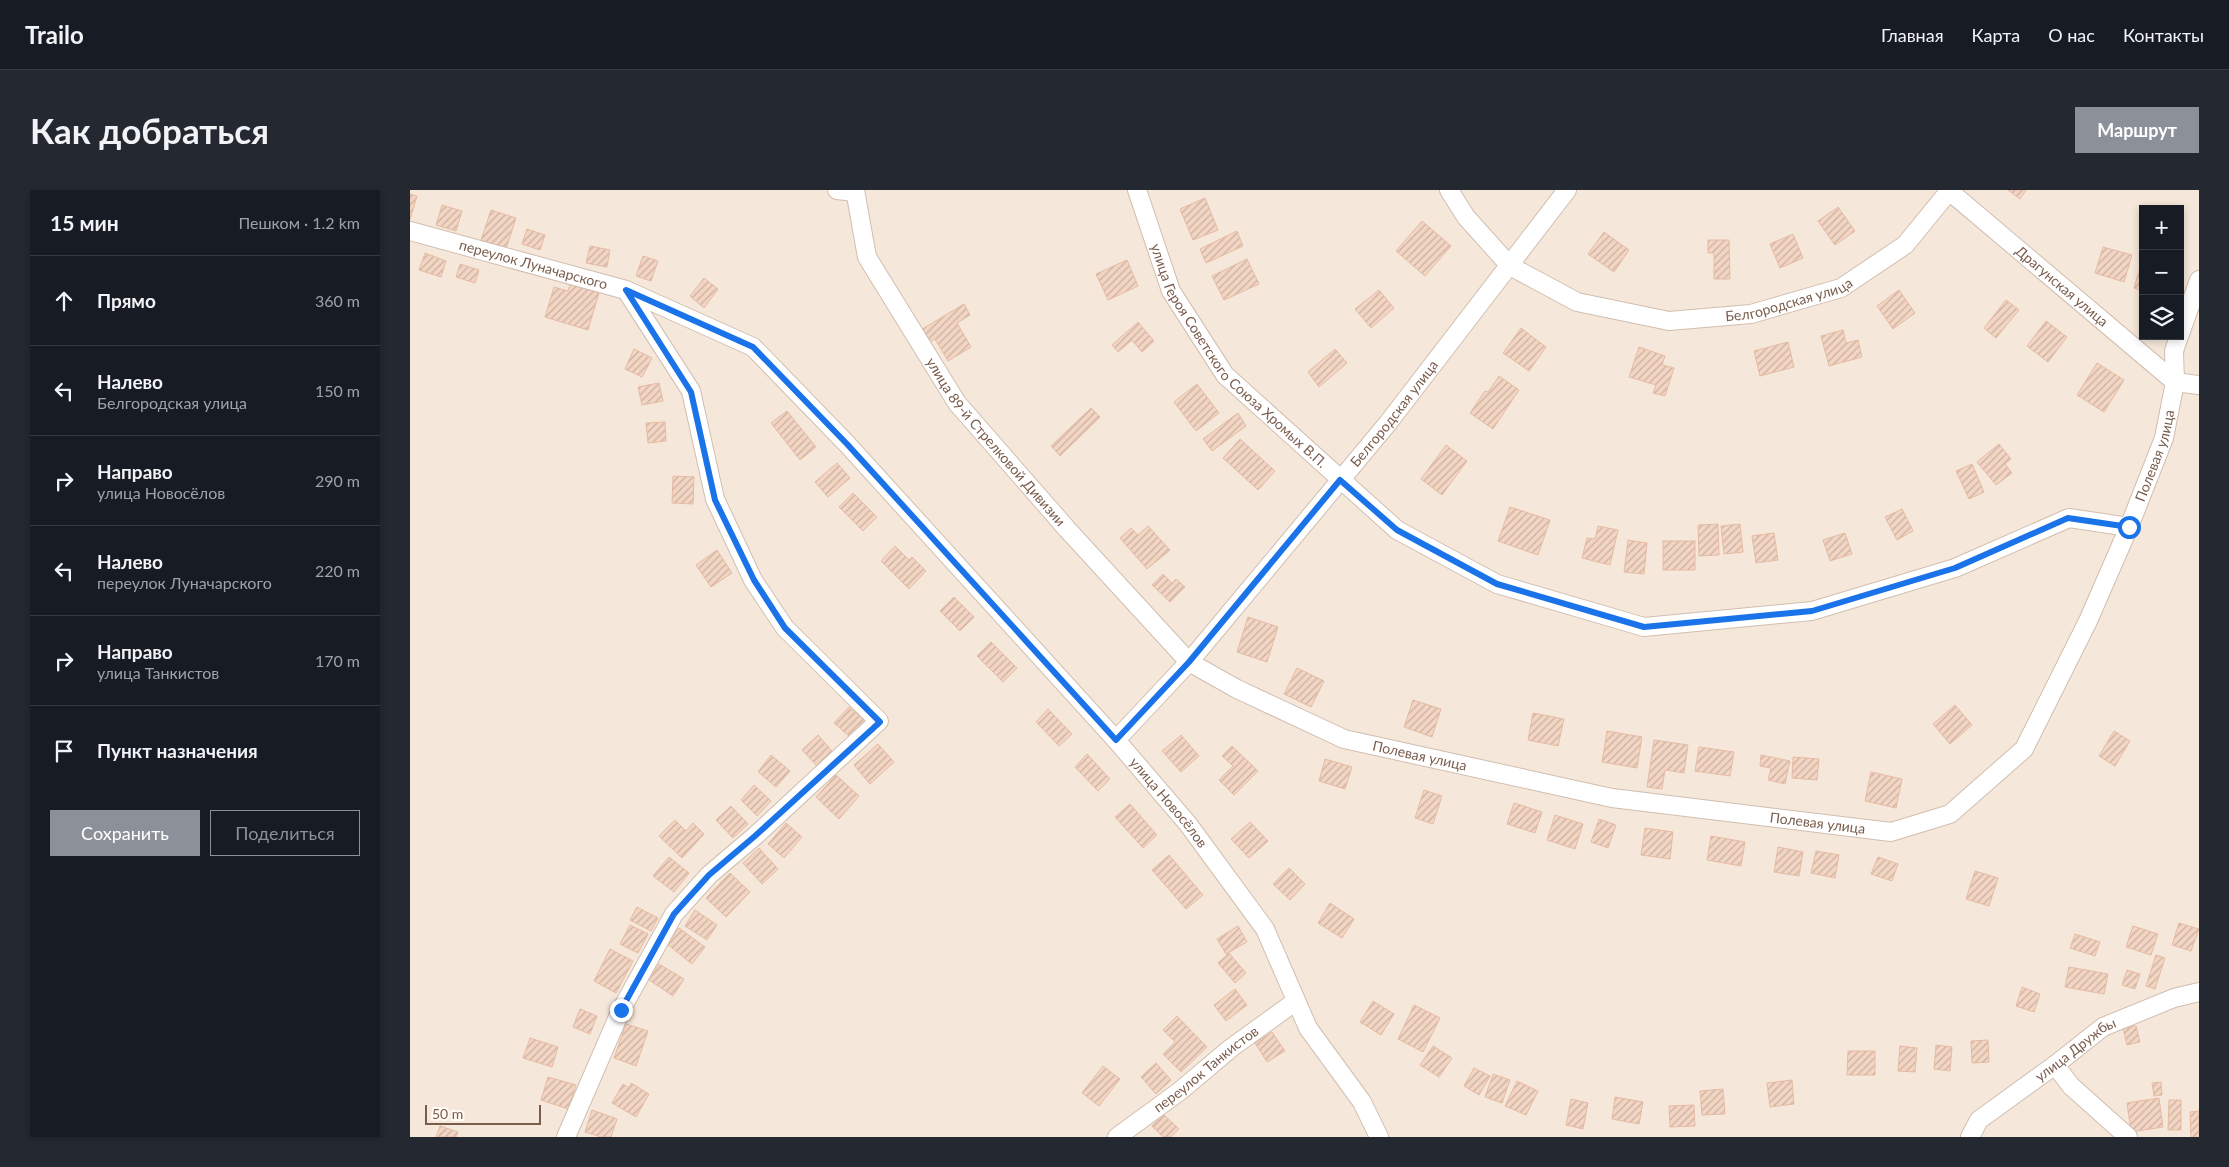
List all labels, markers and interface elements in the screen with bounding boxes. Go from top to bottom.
text: Trailo [25,20,84,49]
text: Главная [1881,24,1944,46]
text: Карта [1972,24,2020,46]
text: О нас [2048,24,2095,46]
text: Контакты [2123,24,2204,46]
button: Маршрут [2075,107,2199,153]
text: Как добраться [30,109,269,151]
map controls [2139,205,2184,340]
button: + [2139,205,2184,250]
text: 15 мин [50,210,119,235]
text: Пешком · 1.2 km [238,213,360,232]
street label: переулок Луначарского [458,236,610,293]
street label: улица Героя Советского Союза Хромых В.П. [1148,241,1331,471]
street label: Драгунская улица [2012,242,2112,330]
button: − [2139,250,2184,295]
street label: Белгородская улица [1725,274,1855,324]
icon: ahead [50,287,78,315]
text: Прямо [97,289,156,312]
text: 360 m [315,291,360,310]
button: layers [2139,295,2184,340]
street label: улица 89-й Стрелковой Дивизии [923,354,1069,529]
street label: Белгородская улица [1346,357,1441,470]
text: Налево [97,370,163,393]
icon: left [50,377,78,405]
text: 150 m [315,381,360,400]
text: Белгородская улица [97,393,247,412]
street label: Полевая улица [2131,408,2177,504]
text: Направо [97,460,173,483]
icon: right [50,467,78,495]
text: 290 m [315,471,360,490]
text: улица Новосёлов [97,483,225,502]
route start [2118,516,2141,539]
text: Налево [97,550,163,573]
icon: left [50,557,78,585]
text: 220 m [315,561,360,580]
text: переулок Луначарского [97,573,272,592]
text: Направо [97,640,173,663]
icon: right [50,647,78,675]
text: 170 m [315,651,360,670]
text: улица Танкистов [97,663,219,682]
icon: arrive [50,737,78,765]
street label: Полевая улица [1371,737,1469,774]
text: Пункт назначения [97,739,258,762]
street label: улица Новосёлов [1127,754,1211,851]
street label: Полевая улица [1769,808,1866,837]
button: Сохранить [50,810,200,856]
button: Поделиться [210,810,360,856]
route end [610,999,633,1022]
street label: улица Дружбы [2032,1014,2118,1085]
street label: переулок Танкистов [1150,1022,1262,1116]
scale bar [425,1102,541,1125]
text: 50 m [432,1105,463,1122]

